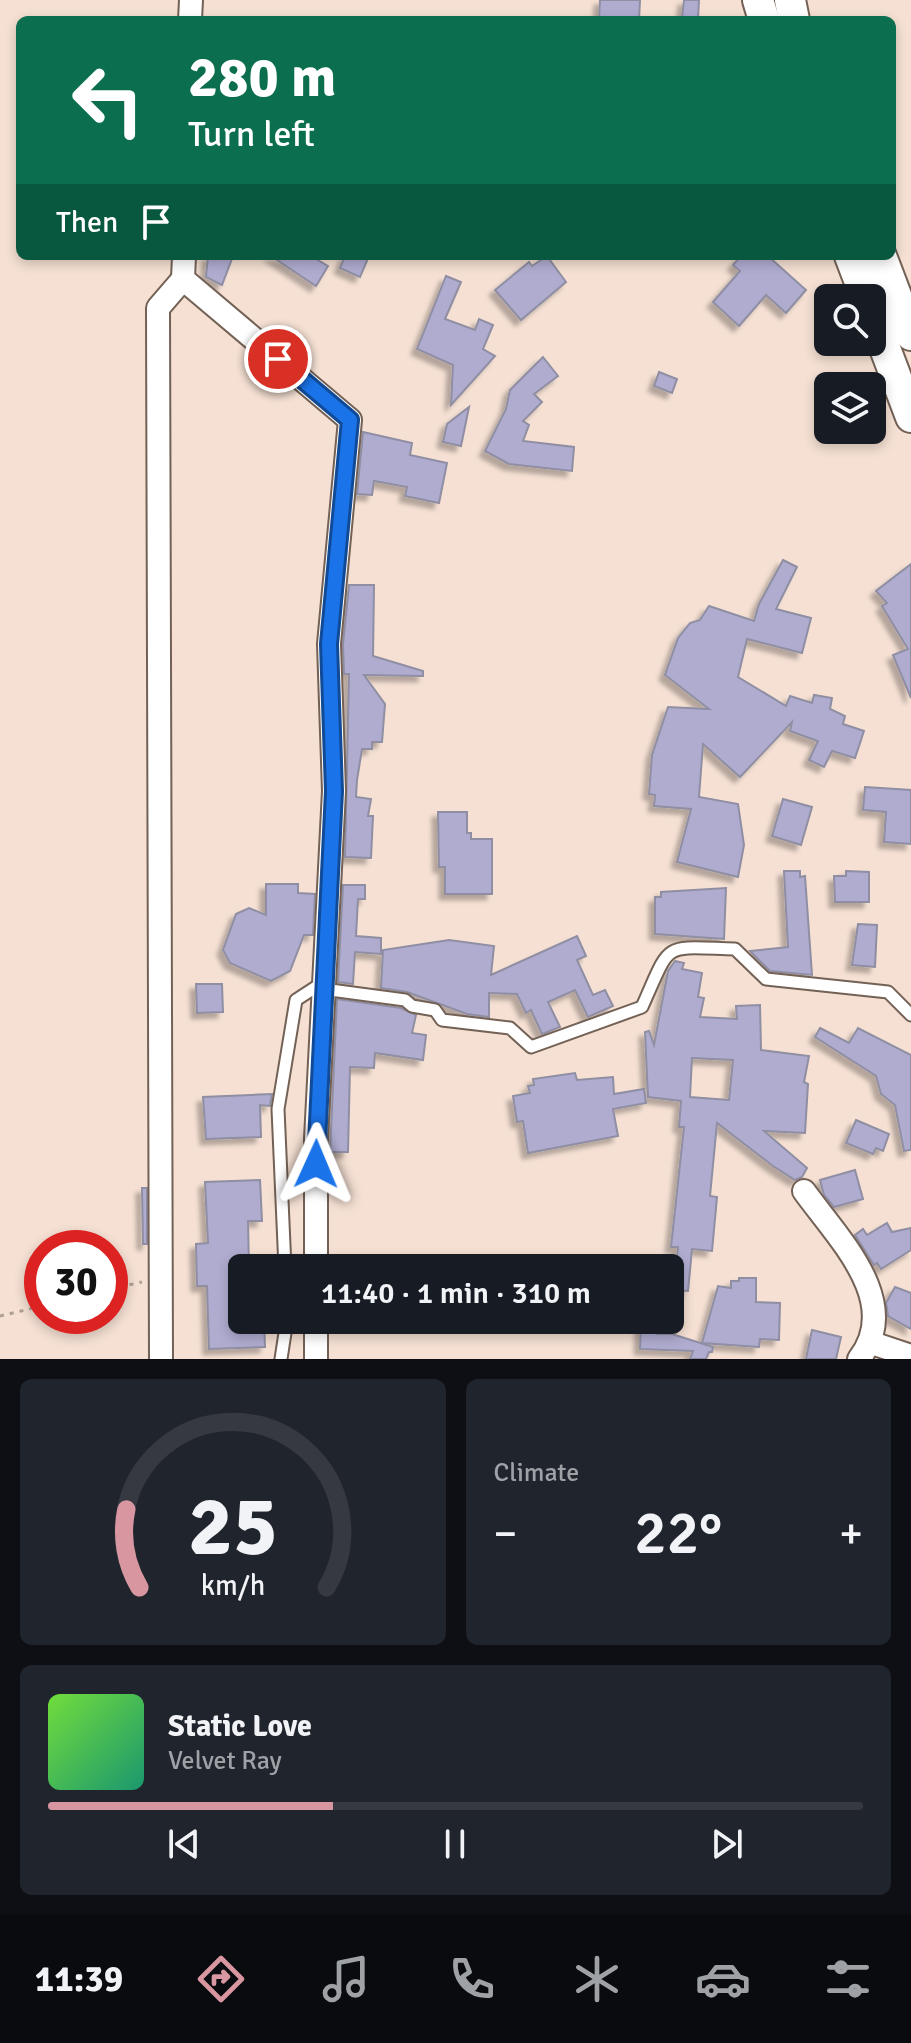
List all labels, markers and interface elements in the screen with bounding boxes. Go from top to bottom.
text: 280 m [188,43,336,112]
icon: left [56,48,160,152]
text: Turn left [188,112,315,157]
icon: arrive [134,200,178,244]
text: Then [56,204,118,241]
map controls [814,284,886,444]
button: search [814,284,886,356]
pin [244,325,312,393]
icon: arrive [256,337,300,381]
button: layers [814,372,886,444]
position arrow [274,1122,358,1206]
speed limit sign: 30 [24,1230,128,1334]
text: 11:40 · 1 min · 310 m [321,1275,591,1312]
text: Climate [494,1457,579,1489]
text: 25 [188,1476,278,1578]
text: 22° [634,1497,722,1571]
text: − [494,1507,517,1561]
text: + [839,1507,863,1561]
text: km/h [200,1568,265,1603]
text: Static Love [168,1708,312,1745]
text: Velvet Ray [168,1745,282,1777]
icon: previous [162,1822,206,1866]
icon: pause [433,1822,477,1866]
icon: next [705,1822,749,1866]
icon: directions [193,1951,249,2007]
icon: music [318,1951,374,2007]
icon: phone [444,1951,500,2007]
icon: climate [569,1951,625,2007]
icon: car [695,1951,751,2007]
icon: filters [820,1951,876,2007]
text: 11:39 [35,1957,123,2002]

